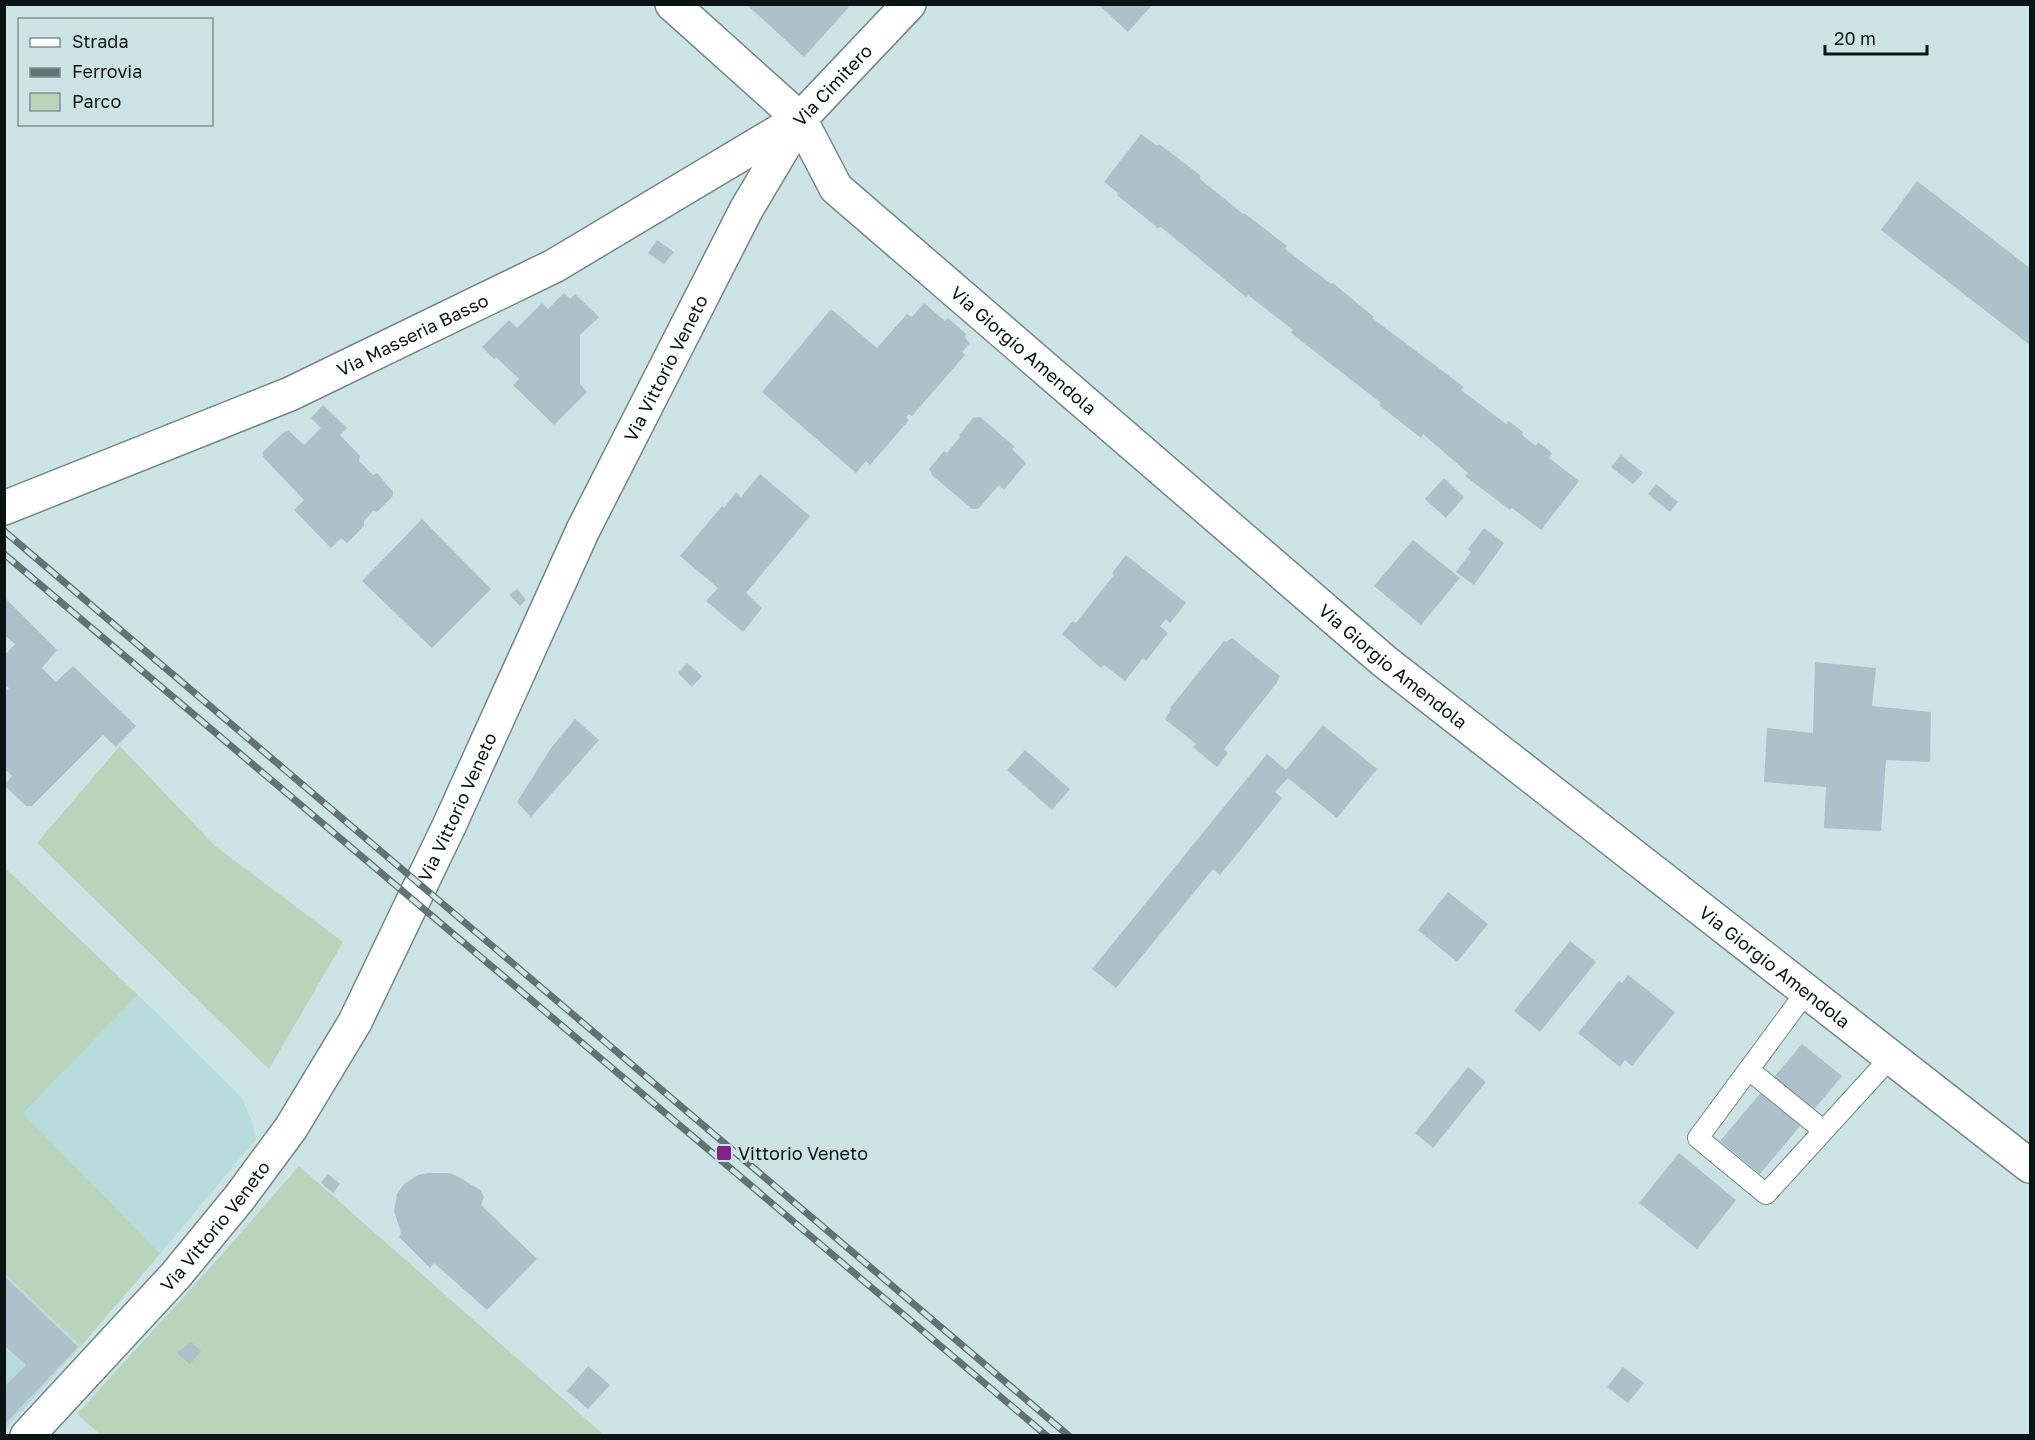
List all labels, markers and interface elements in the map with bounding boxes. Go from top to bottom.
legend [18,18,213,126]
scale bar [1825,18,1927,56]
text: 20 m [1834,27,1876,49]
text: Strada [72,30,129,52]
street label: Via Cimitero [788,39,876,131]
text: Ferrovia [72,60,142,82]
text: Parco [72,90,121,112]
street label: Via Giorgio Amendola [946,281,1101,419]
street label: Via Masseria Basso [333,289,492,381]
street label: Via Vittorio Veneto [619,291,712,445]
street label: Via Giorgio Amendola [1314,599,1472,733]
street label: Via Vittorio Veneto [413,729,501,885]
street label: Via Giorgio Amendola [1695,901,1855,1032]
place label: Vittorio Veneto [738,1142,868,1164]
marker: Vittorio Veneto [715,1144,733,1162]
street label: Via Vittorio Veneto [156,1156,274,1296]

